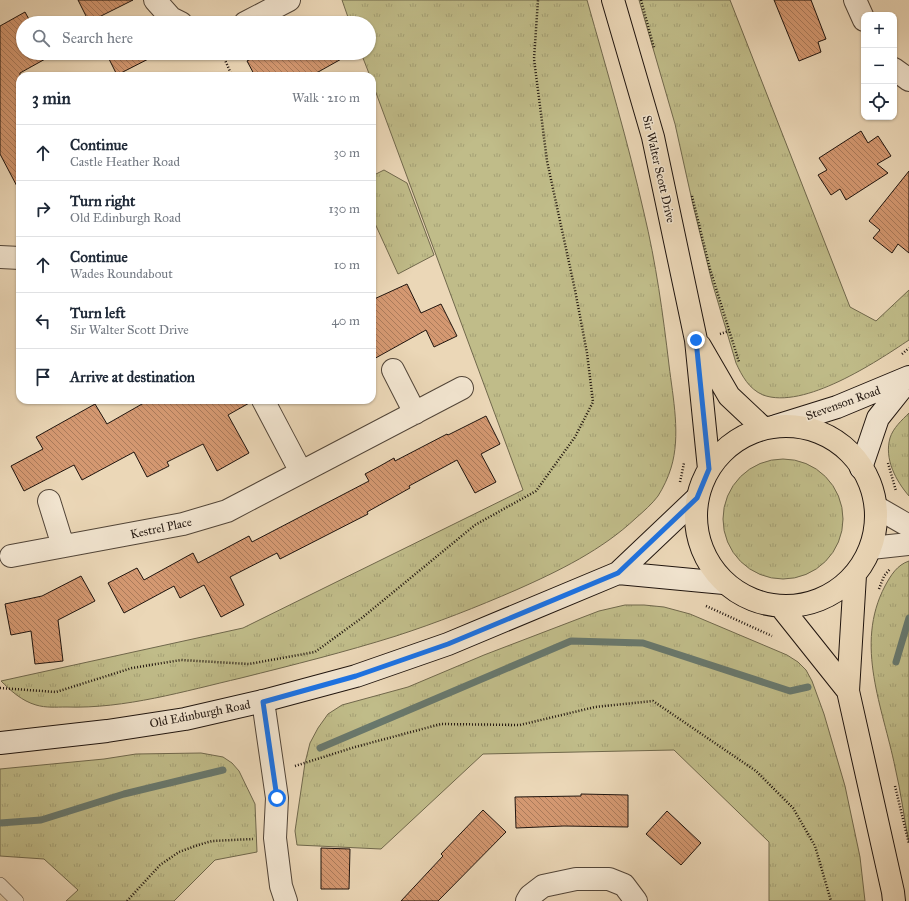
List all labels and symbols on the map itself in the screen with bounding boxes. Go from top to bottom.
street label: Sir Walter Scott Drive [640,114,678,224]
route end [687,331,705,349]
street label: Stevenson Road [804,383,882,423]
street label: Kestrel Place [129,515,193,541]
street label: Old Edinburgh Road [148,697,252,732]
route start [268,789,286,807]

